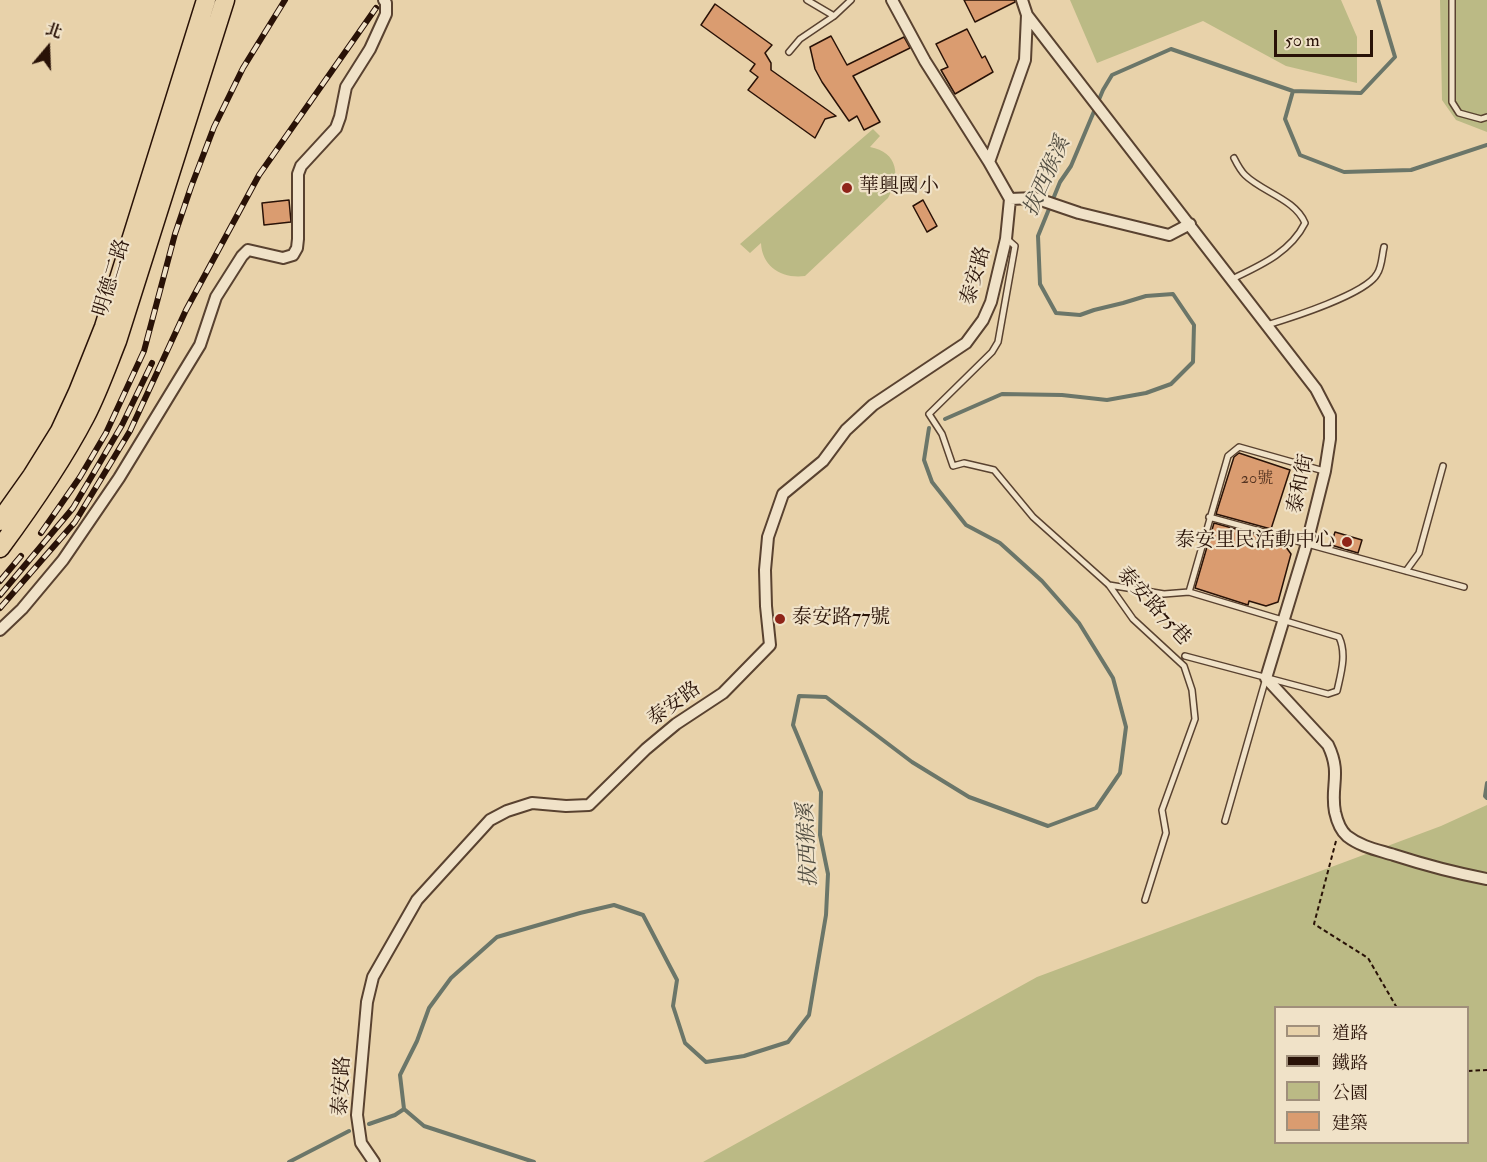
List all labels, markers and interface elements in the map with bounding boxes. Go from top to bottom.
north arrow [18,18,78,78]
scale bar [1277,18,1376,56]
text: 北 [43,19,65,43]
text: 50 m [1285,29,1320,52]
water label: 拔西猴溪 [1019,134,1077,220]
place label: 華興國小 [859,176,939,200]
marker: 華興國小 [840,181,854,195]
street label: 明德二路 [90,236,136,320]
street label: 泰安路 [957,244,997,308]
street label: 泰和街 [1284,452,1320,516]
house number: 20號 [1241,470,1273,490]
place label: 泰安里民活動中心 [1175,530,1335,554]
marker: 泰安里民活動中心 [1340,535,1354,549]
street label: 泰安路75巷 [1111,563,1195,651]
place label: 泰安路77號 [792,607,890,631]
marker: 泰安路77號 [773,612,787,626]
street label: 泰安路 [644,678,706,732]
water label: 拔西猴溪 [794,802,824,888]
legend [1274,1006,1469,1144]
text: 道路 [1332,1022,1368,1045]
text: 鐵路 [1332,1052,1368,1075]
street label: 泰安路 [329,1055,357,1117]
text: 公園 [1332,1082,1368,1105]
text: 建築 [1332,1112,1368,1135]

